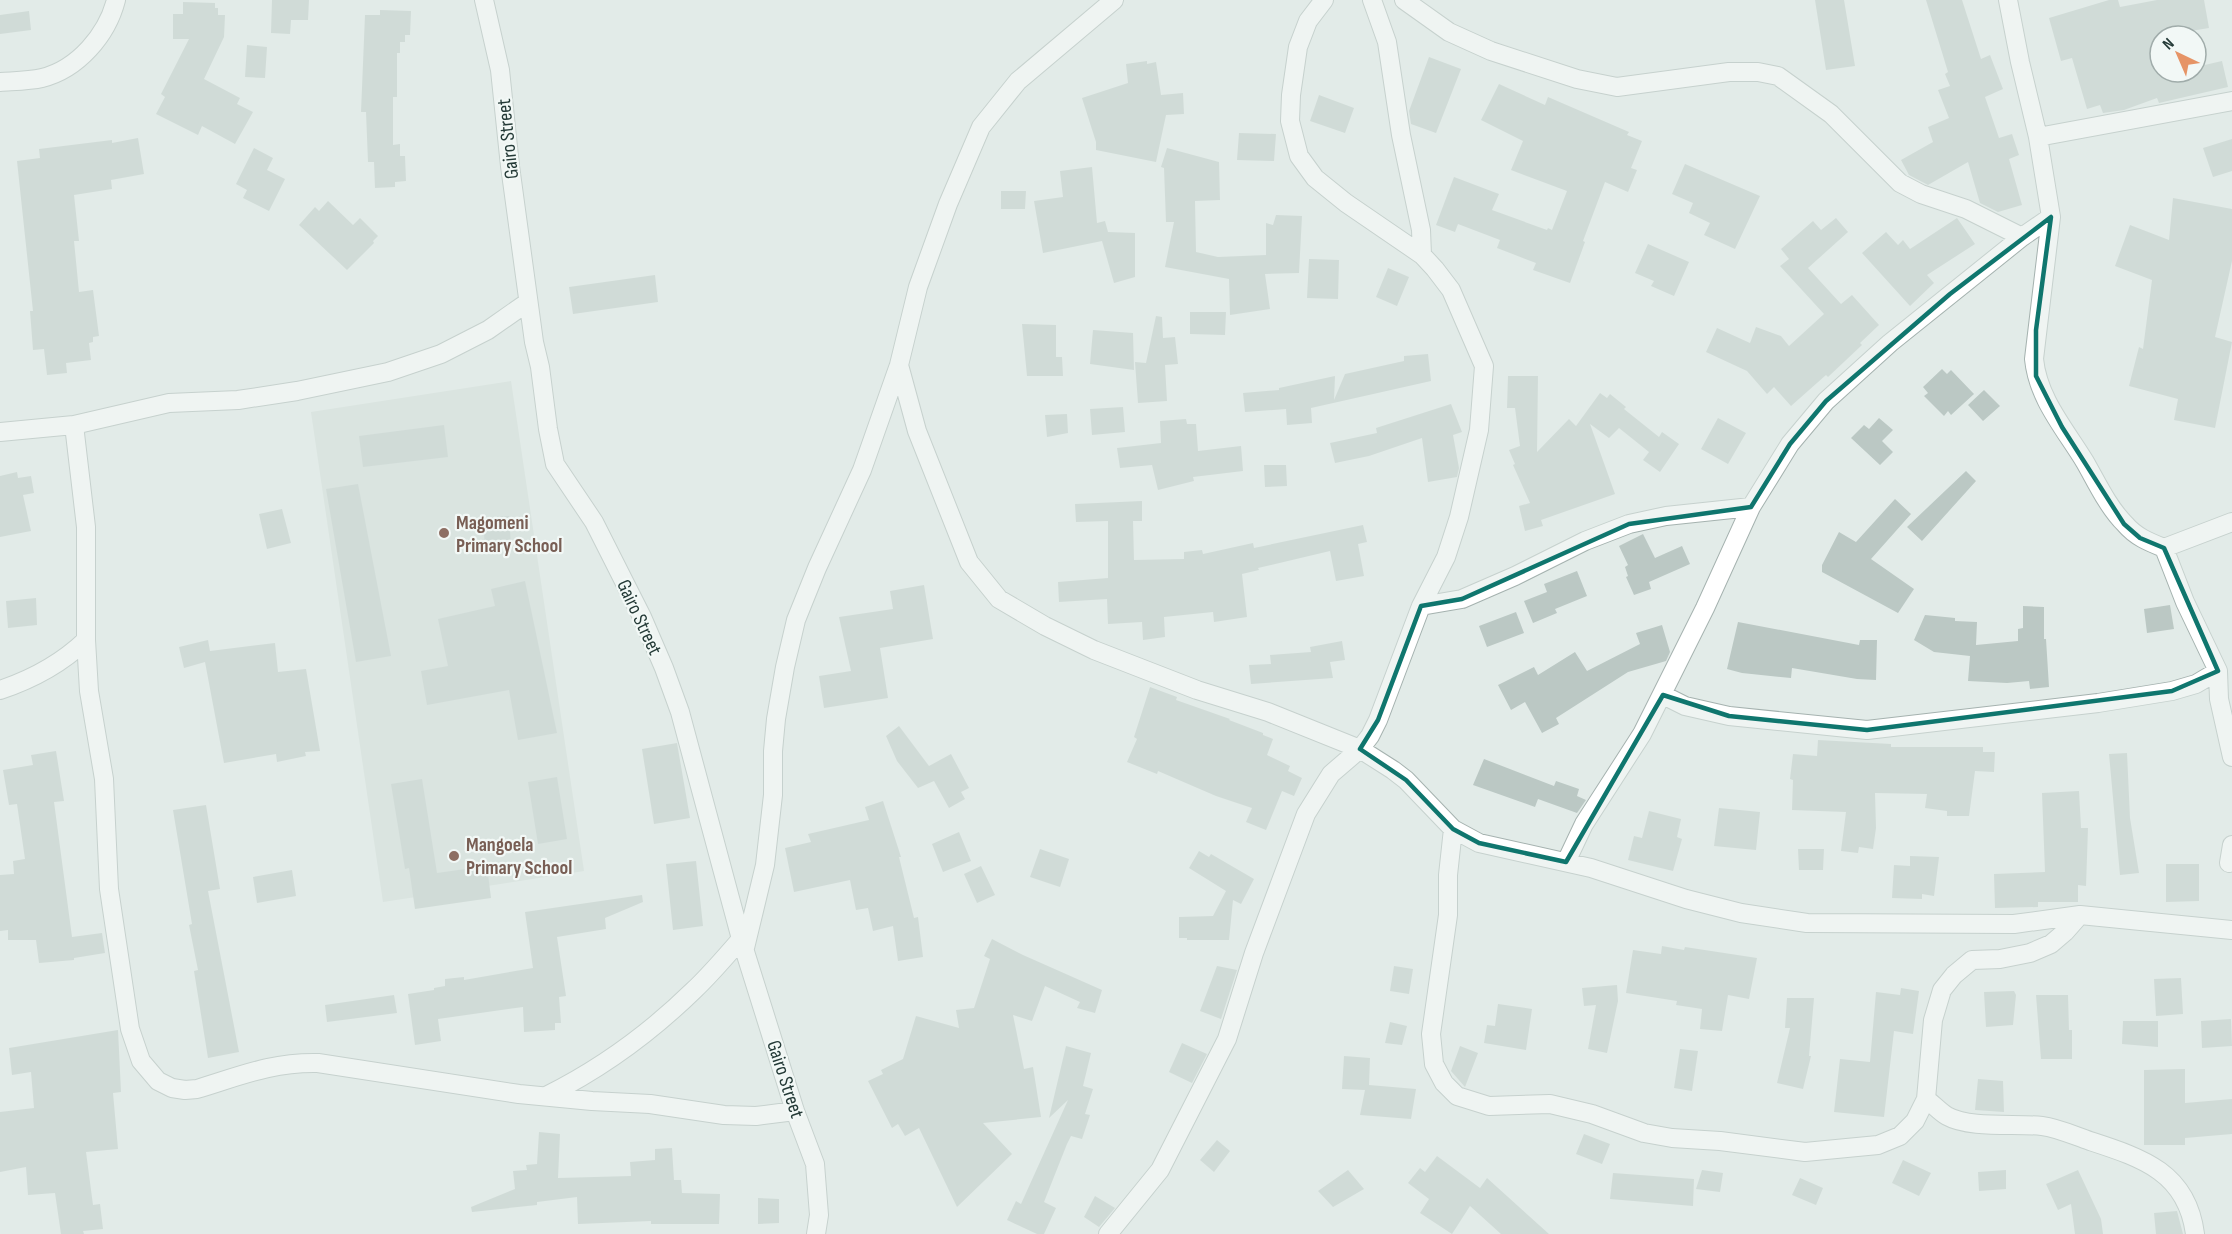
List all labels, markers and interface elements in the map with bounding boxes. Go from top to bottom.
north arrow [2148,24,2208,84]
text: N [2159,34,2178,54]
street label: Gairo Street [492,98,524,180]
place label: Magomeni Primary School [456,511,562,558]
marker: Magomeni Primary School [437,526,451,540]
street label: Gairo Street [611,576,667,659]
place label: Mangoela Primary School [466,833,572,880]
marker: Mangoela Primary School [447,849,461,863]
street label: Gairo Street [761,1037,809,1121]

